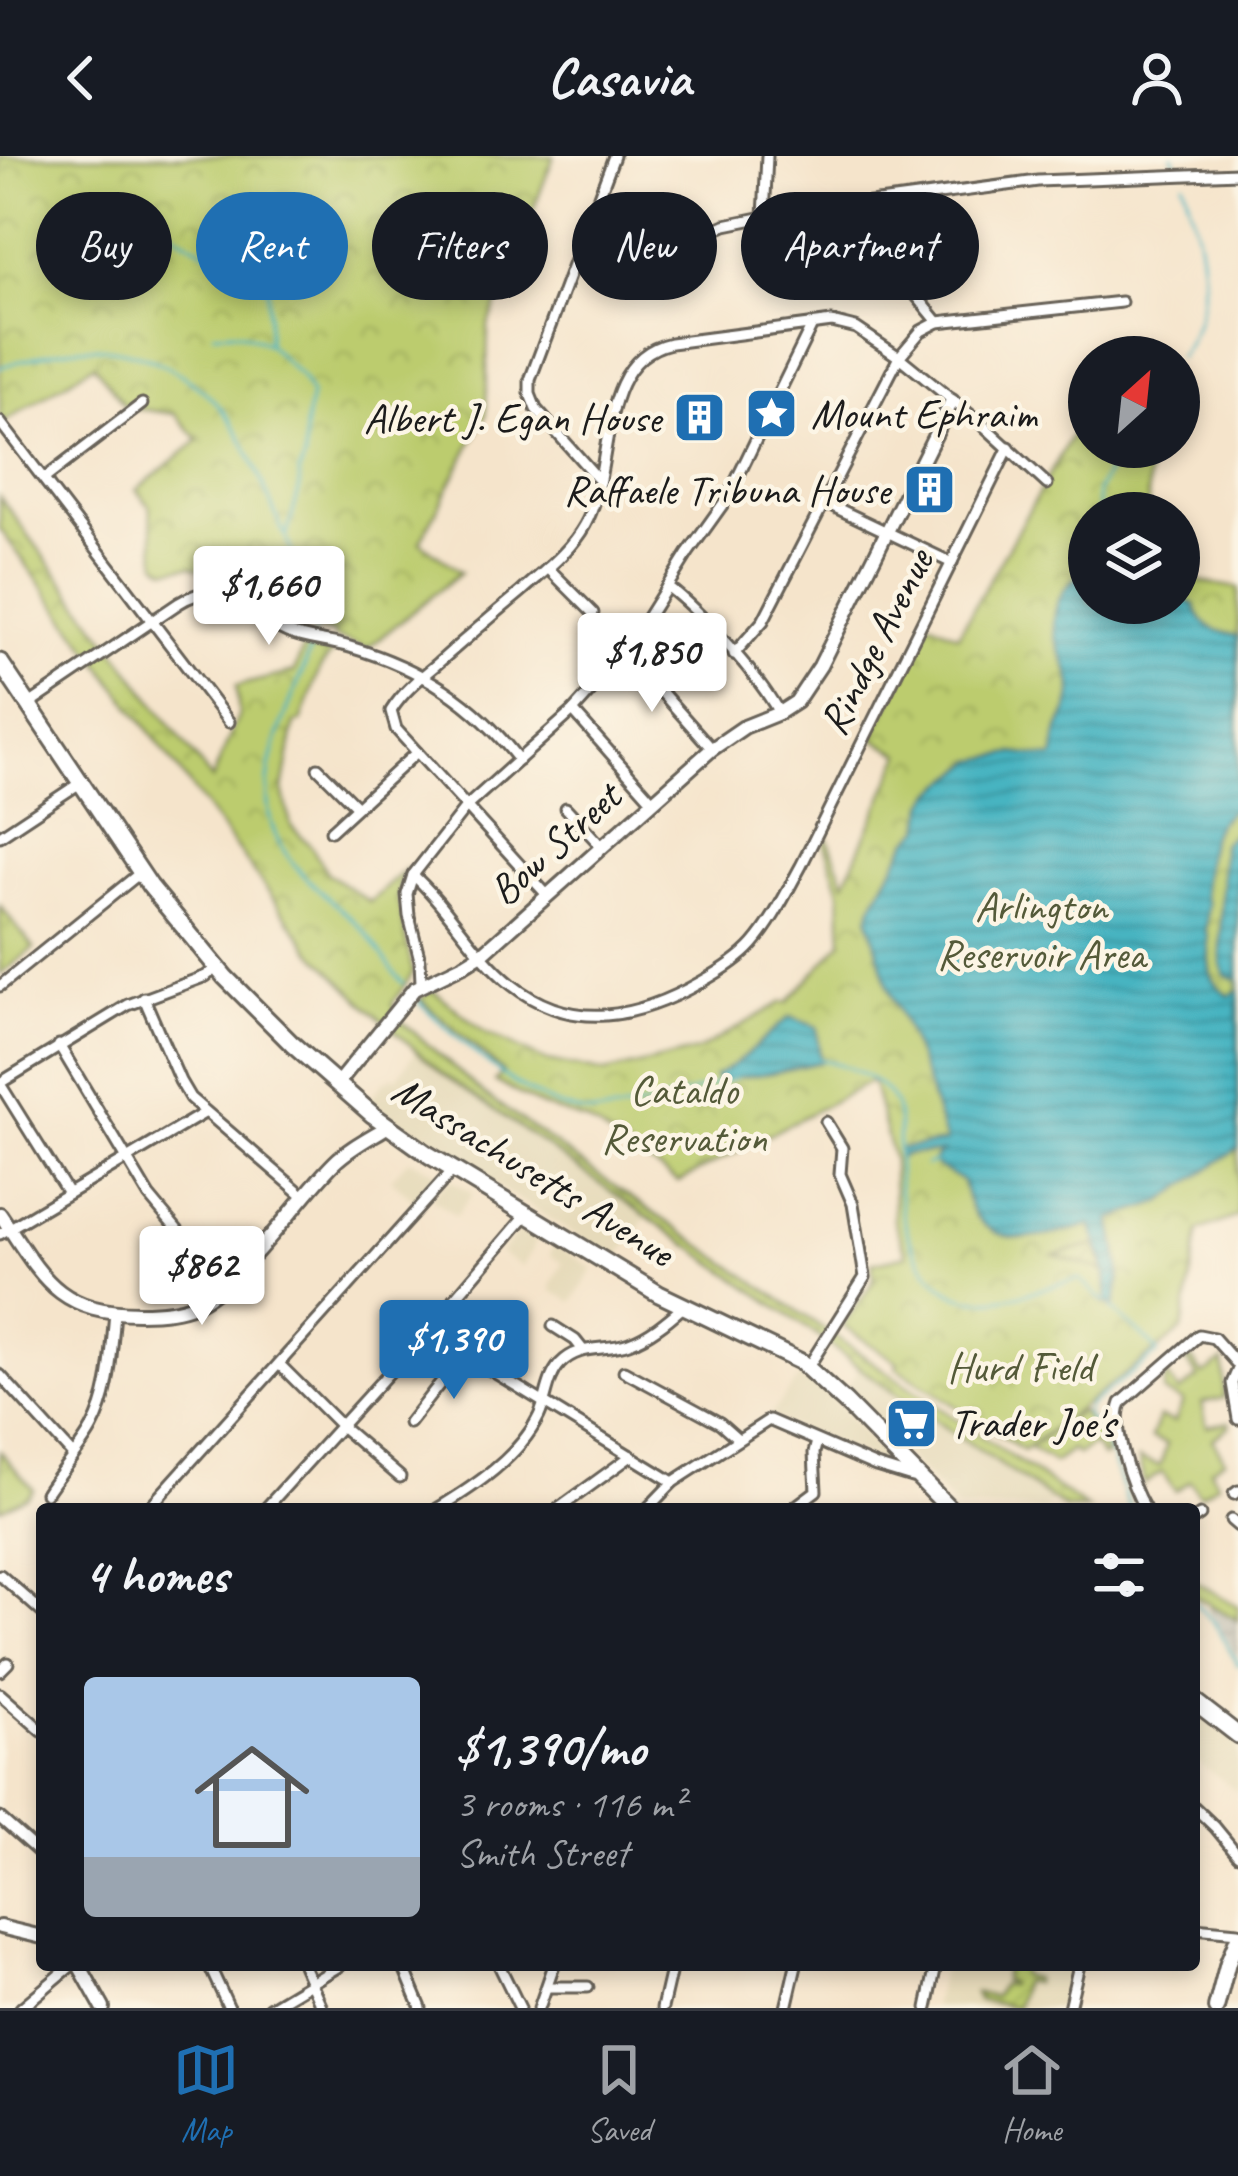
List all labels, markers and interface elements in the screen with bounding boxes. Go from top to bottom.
text: Casavia [547,44,691,112]
icon: back [48,45,114,111]
icon: person [1124,45,1190,111]
chip: Buy [36,192,172,300]
chip: Rent [196,192,348,300]
chip: Filters [372,192,548,300]
chip: New [572,192,717,300]
chip: Apartment [741,192,979,300]
north arrow [1068,336,1200,468]
map controls [1068,336,1200,624]
place icon: Mount Ephraim [744,386,800,442]
place label: Mount Ephraim [811,388,1038,441]
building icon: Albert J. Egan House [672,390,728,446]
place label: Albert J. Egan House [364,392,664,445]
building icon: Raffaele Tribuna House [901,462,957,518]
place label: Raffaele Tribuna House [564,464,893,517]
button: layers [1068,492,1200,624]
street label: Rindge Avenue [807,538,946,744]
pin: $1,660 [171,546,367,648]
text: $1,660 [220,560,318,609]
pin: $1,850 [554,613,750,715]
text: $1,850 [605,627,699,676]
street label: Bow Street [478,768,635,917]
park label: Arlington Reservoir Area [937,880,1149,981]
street label: Massachusetts Avenue [383,1063,685,1280]
park label: Cataldo Reservation [601,1064,768,1165]
pin: $862 [131,1226,273,1328]
text: $862 [166,1240,238,1289]
pin: $1,390 [356,1300,552,1402]
text: $1,390 [406,1314,502,1363]
park label: Hurd Field [947,1341,1099,1394]
supermarket icon: Trader Joe's [883,1395,939,1451]
place label: Trader Joe's [950,1397,1119,1450]
icon: filters [1086,1542,1152,1608]
text: 4 homes [84,1543,228,1607]
text: $1,390/mo [456,1716,646,1780]
icon: home [180,1725,324,1869]
text: 3 rooms · 116 m² [456,1780,684,1829]
text: Smith Street [456,1829,628,1878]
tab: Map [173,2037,239,2151]
tab: Saved [586,2037,652,2151]
tab: Home [999,2037,1065,2151]

